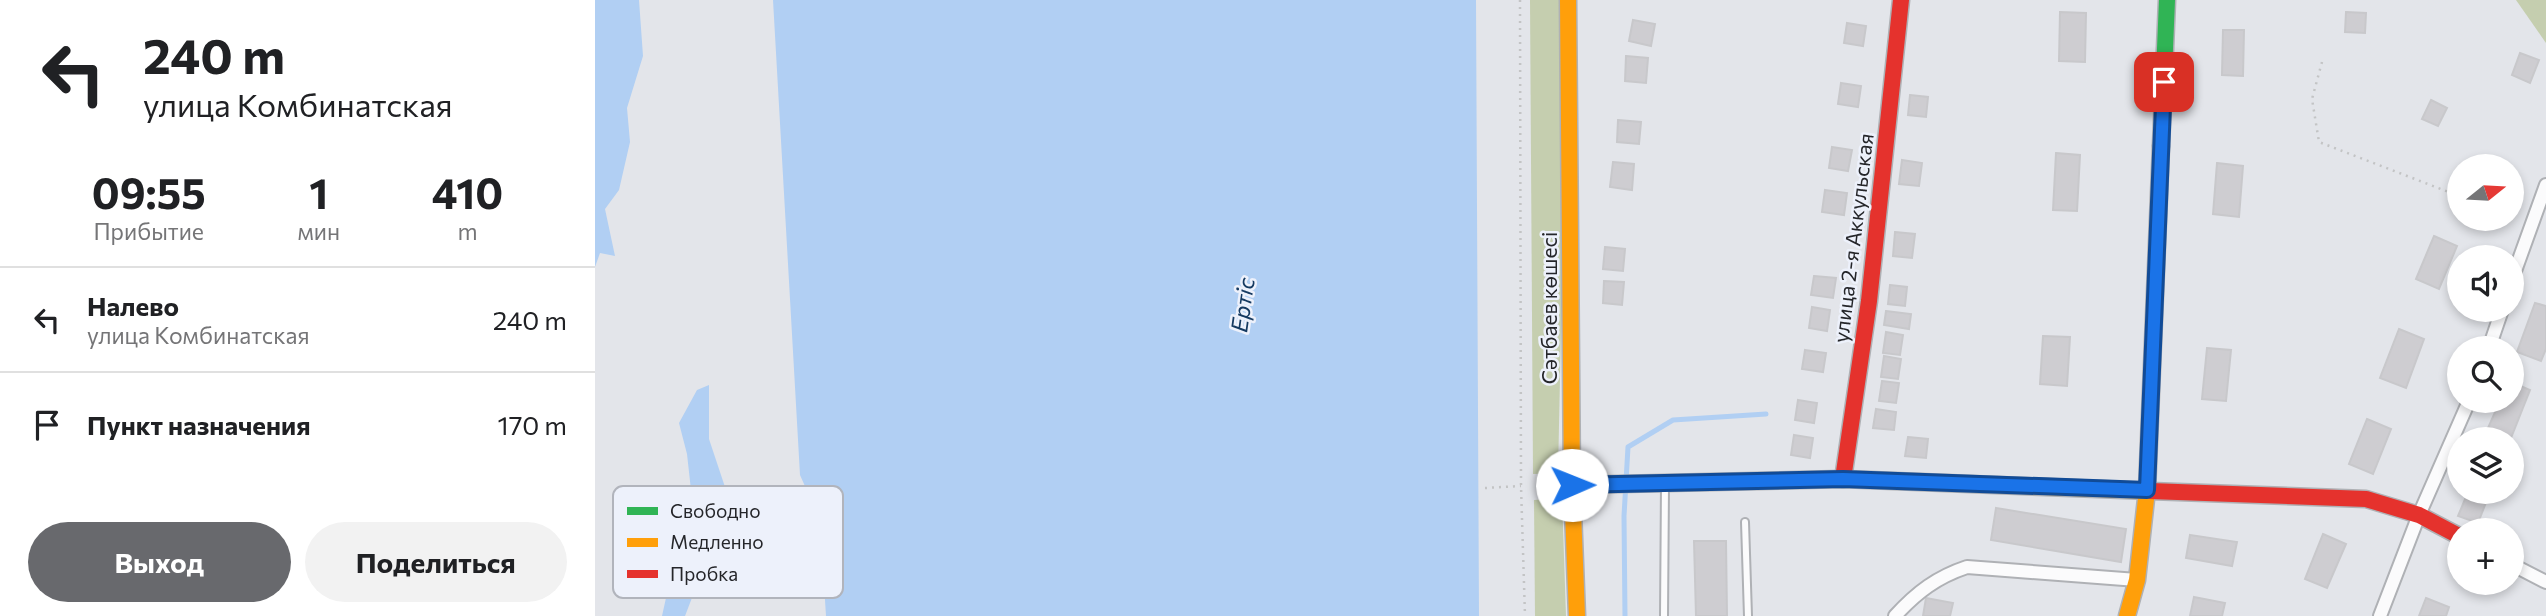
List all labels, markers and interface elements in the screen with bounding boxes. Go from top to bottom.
text: 240 m [143,24,285,84]
icon: left [28,28,119,119]
pin [2134,52,2194,112]
icon: arrive [2145,63,2183,101]
text: улица Комбинатская [143,84,453,124]
street label: улица 2-я Аккульская [1827,132,1878,344]
north arrow [2447,154,2523,231]
map controls [2447,154,2524,595]
text: 09:55 [92,166,206,218]
text: 1 [309,166,328,218]
text: 410 [432,166,503,218]
text: Прибытие [93,217,204,245]
text: мин [297,217,340,245]
text: m [458,217,478,245]
street label: Сәтбаев көшесі [1536,232,1561,384]
button: sound [2447,245,2524,322]
water label: Ертіс [1224,275,1260,334]
text: Налево [87,290,179,321]
icon: left [28,301,66,339]
text: 240 m [493,304,567,335]
text: улица Комбинатская [87,321,310,349]
button: search [2447,336,2524,413]
icon: arrive [28,406,66,444]
text: Пункт назначения [87,409,311,440]
text: 170 m [498,409,567,440]
button: layers [2447,427,2524,504]
position arrow [1535,448,1609,522]
legend [613,486,843,598]
text: Свободно [670,499,760,522]
button: + [2447,518,2524,595]
button: Выход [28,522,291,602]
button: Поделиться [305,522,567,602]
text: Медленно [670,530,764,553]
text: Пробка [670,562,738,585]

